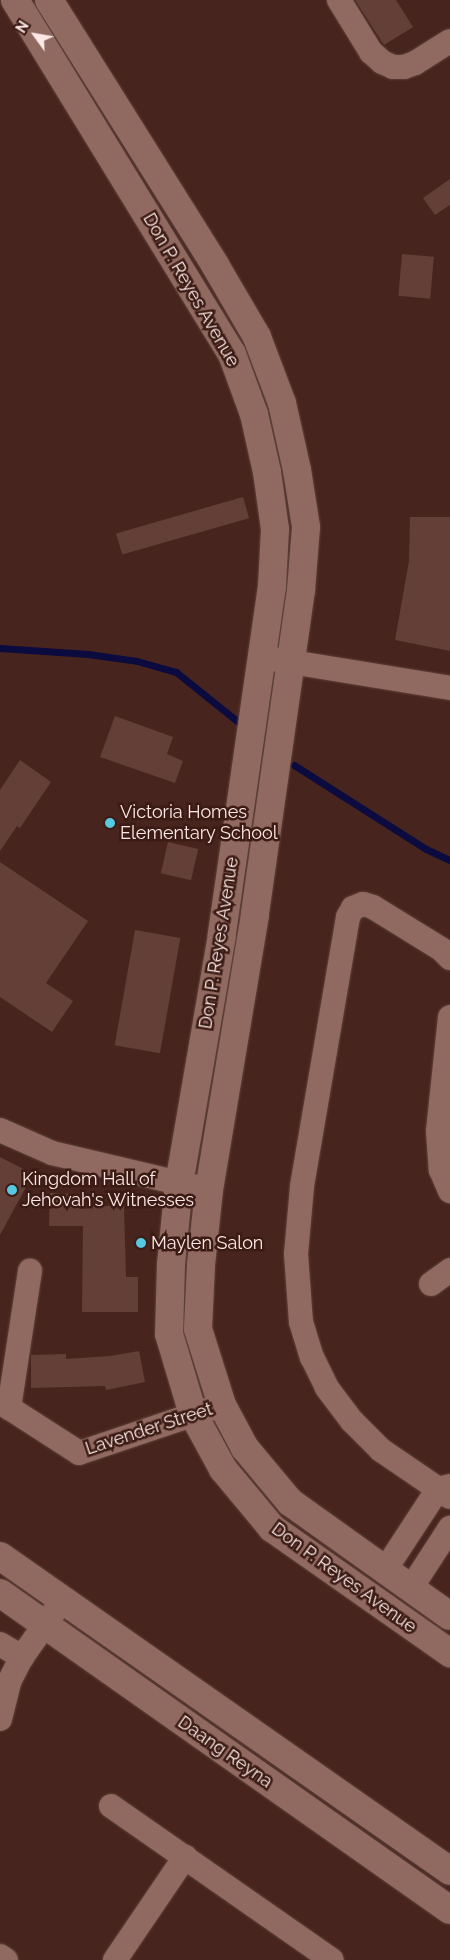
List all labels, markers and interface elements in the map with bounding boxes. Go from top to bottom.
north arrow [10,10,60,60]
text: N [13,18,32,36]
street label: Don P. Reyes Avenue [138,209,244,371]
place label: Victoria Homes Elementary School [120,802,278,844]
marker: Victoria Homes Elementary School [104,817,116,829]
street label: Don P. Reyes Avenue [195,855,243,1031]
place label: Kingdom Hall of Jehovah's Witnesses [22,1169,195,1212]
marker: Kingdom Hall of Jehovah's Witnesses [6,1184,18,1196]
place label: Maylen Salon [151,1232,263,1254]
marker: Maylen Salon [135,1237,147,1249]
street label: Lavender Street [82,1398,216,1460]
street label: Don P. Reyes Avenue [267,1518,421,1638]
street label: Daang Reyna [174,1711,276,1793]

